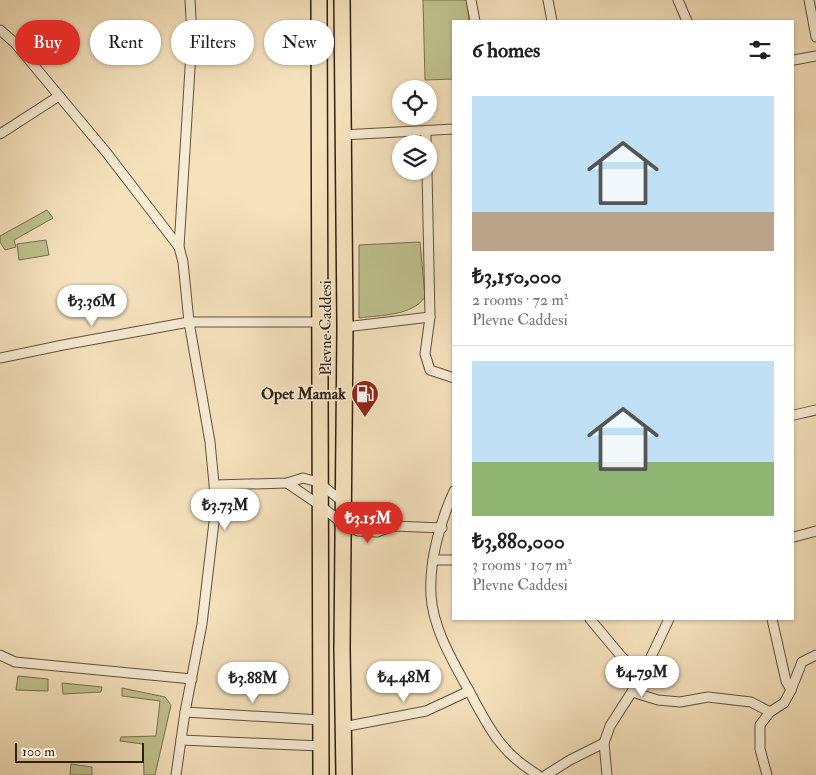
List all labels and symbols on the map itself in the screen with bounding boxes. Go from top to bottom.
street label: Plevne Caddesi [316,280,336,376]
pin: ₺3.36M [51,284,133,327]
fuel station icon: Opet Mamak [350,379,380,418]
place label: Opet Mamak [261,384,346,405]
pin: ₺3.73M [184,488,266,531]
pin: ₺3.15M [327,502,409,544]
pin: ₺4.79M [601,656,683,698]
pin: ₺4.48M [363,660,445,703]
pin: ₺3.88M [212,662,294,704]
scale bar [15,740,144,763]

